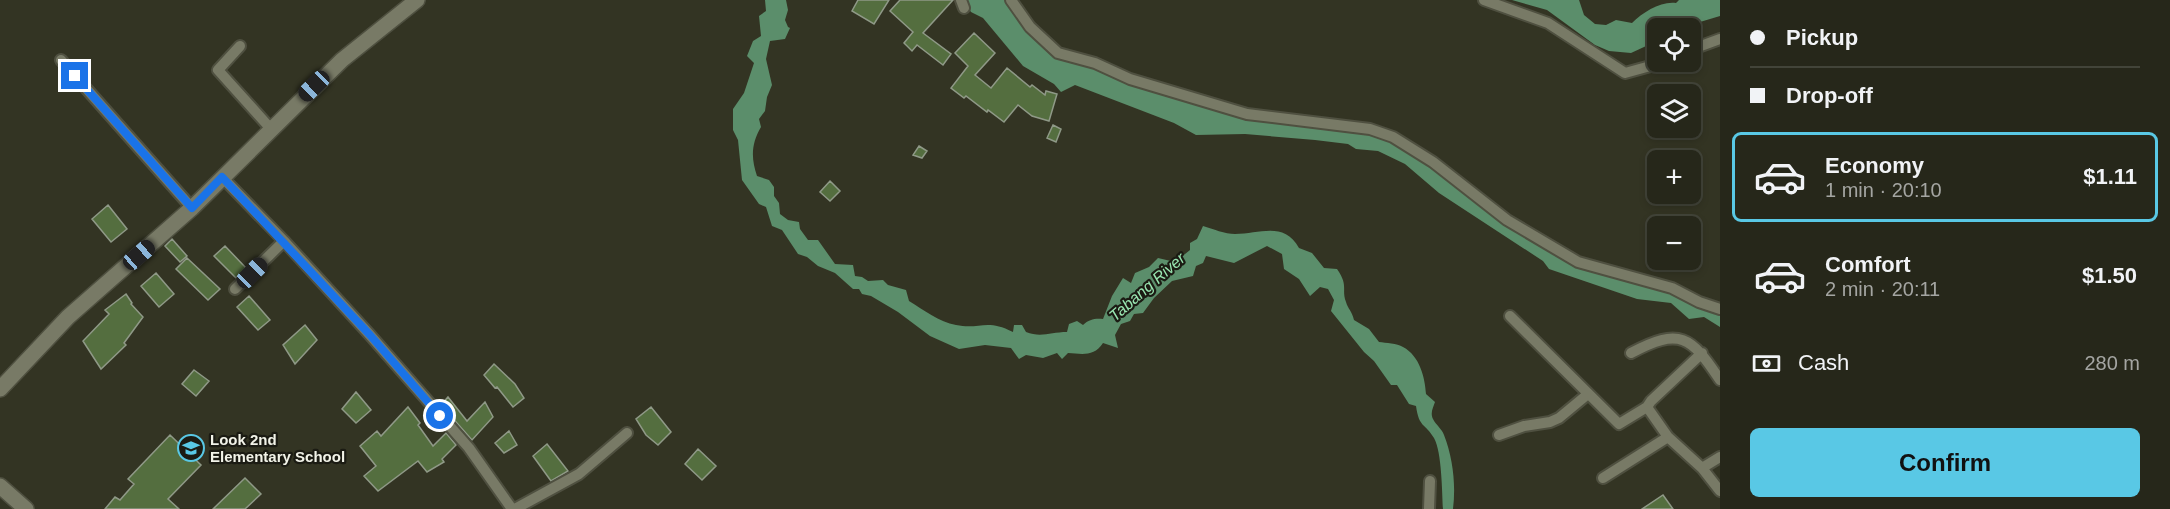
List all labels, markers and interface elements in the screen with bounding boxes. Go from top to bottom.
map controls [1647,18,1701,270]
button: locate [1647,18,1701,72]
text: Pickup [1786,25,1858,50]
route end [61,62,88,89]
car [295,67,333,105]
text: Drop-off [1786,83,1873,108]
button: layers [1647,84,1701,138]
button: + [1647,150,1701,204]
icon: car [1753,150,1807,204]
text: Economy [1825,153,1924,178]
text: $1.11 [2083,164,2137,189]
text: 1 min · 20:10 [1825,179,1942,201]
button: − [1647,216,1701,270]
car [120,236,158,274]
water label: Tabang River [1106,249,1189,324]
icon: car [1753,249,1807,303]
text: Comfort [1825,252,1911,277]
car [233,254,271,292]
text: $1.50 [2082,263,2137,288]
text: 2 min · 20:11 [1825,278,1940,300]
icon: cash [1750,347,1783,380]
text: Cash [1798,350,1849,375]
text: 280 m [2084,352,2140,374]
route start [426,402,453,429]
button: Confirm [1750,428,2140,497]
place label: Look 2nd Elementary School [210,431,345,465]
school or university icon: Look 2nd Elementary School [176,433,206,463]

